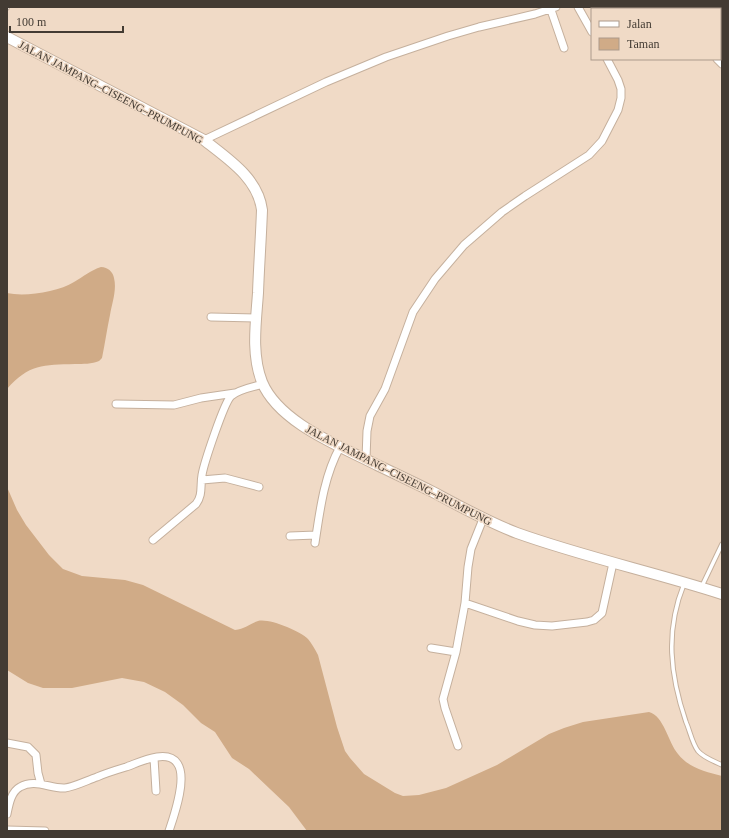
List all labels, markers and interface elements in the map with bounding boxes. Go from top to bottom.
scale bar [10,8,123,34]
legend [591,8,721,60]
text: 100 m [16,15,47,29]
text: Jalan [627,17,652,31]
text: Taman [627,37,659,51]
street label: JALAN JAMPANG–CISEENG–PRUMPUNG [17,38,205,146]
street label: JALAN JAMPANG–CISEENG–PRUMPUNG [304,423,494,527]

